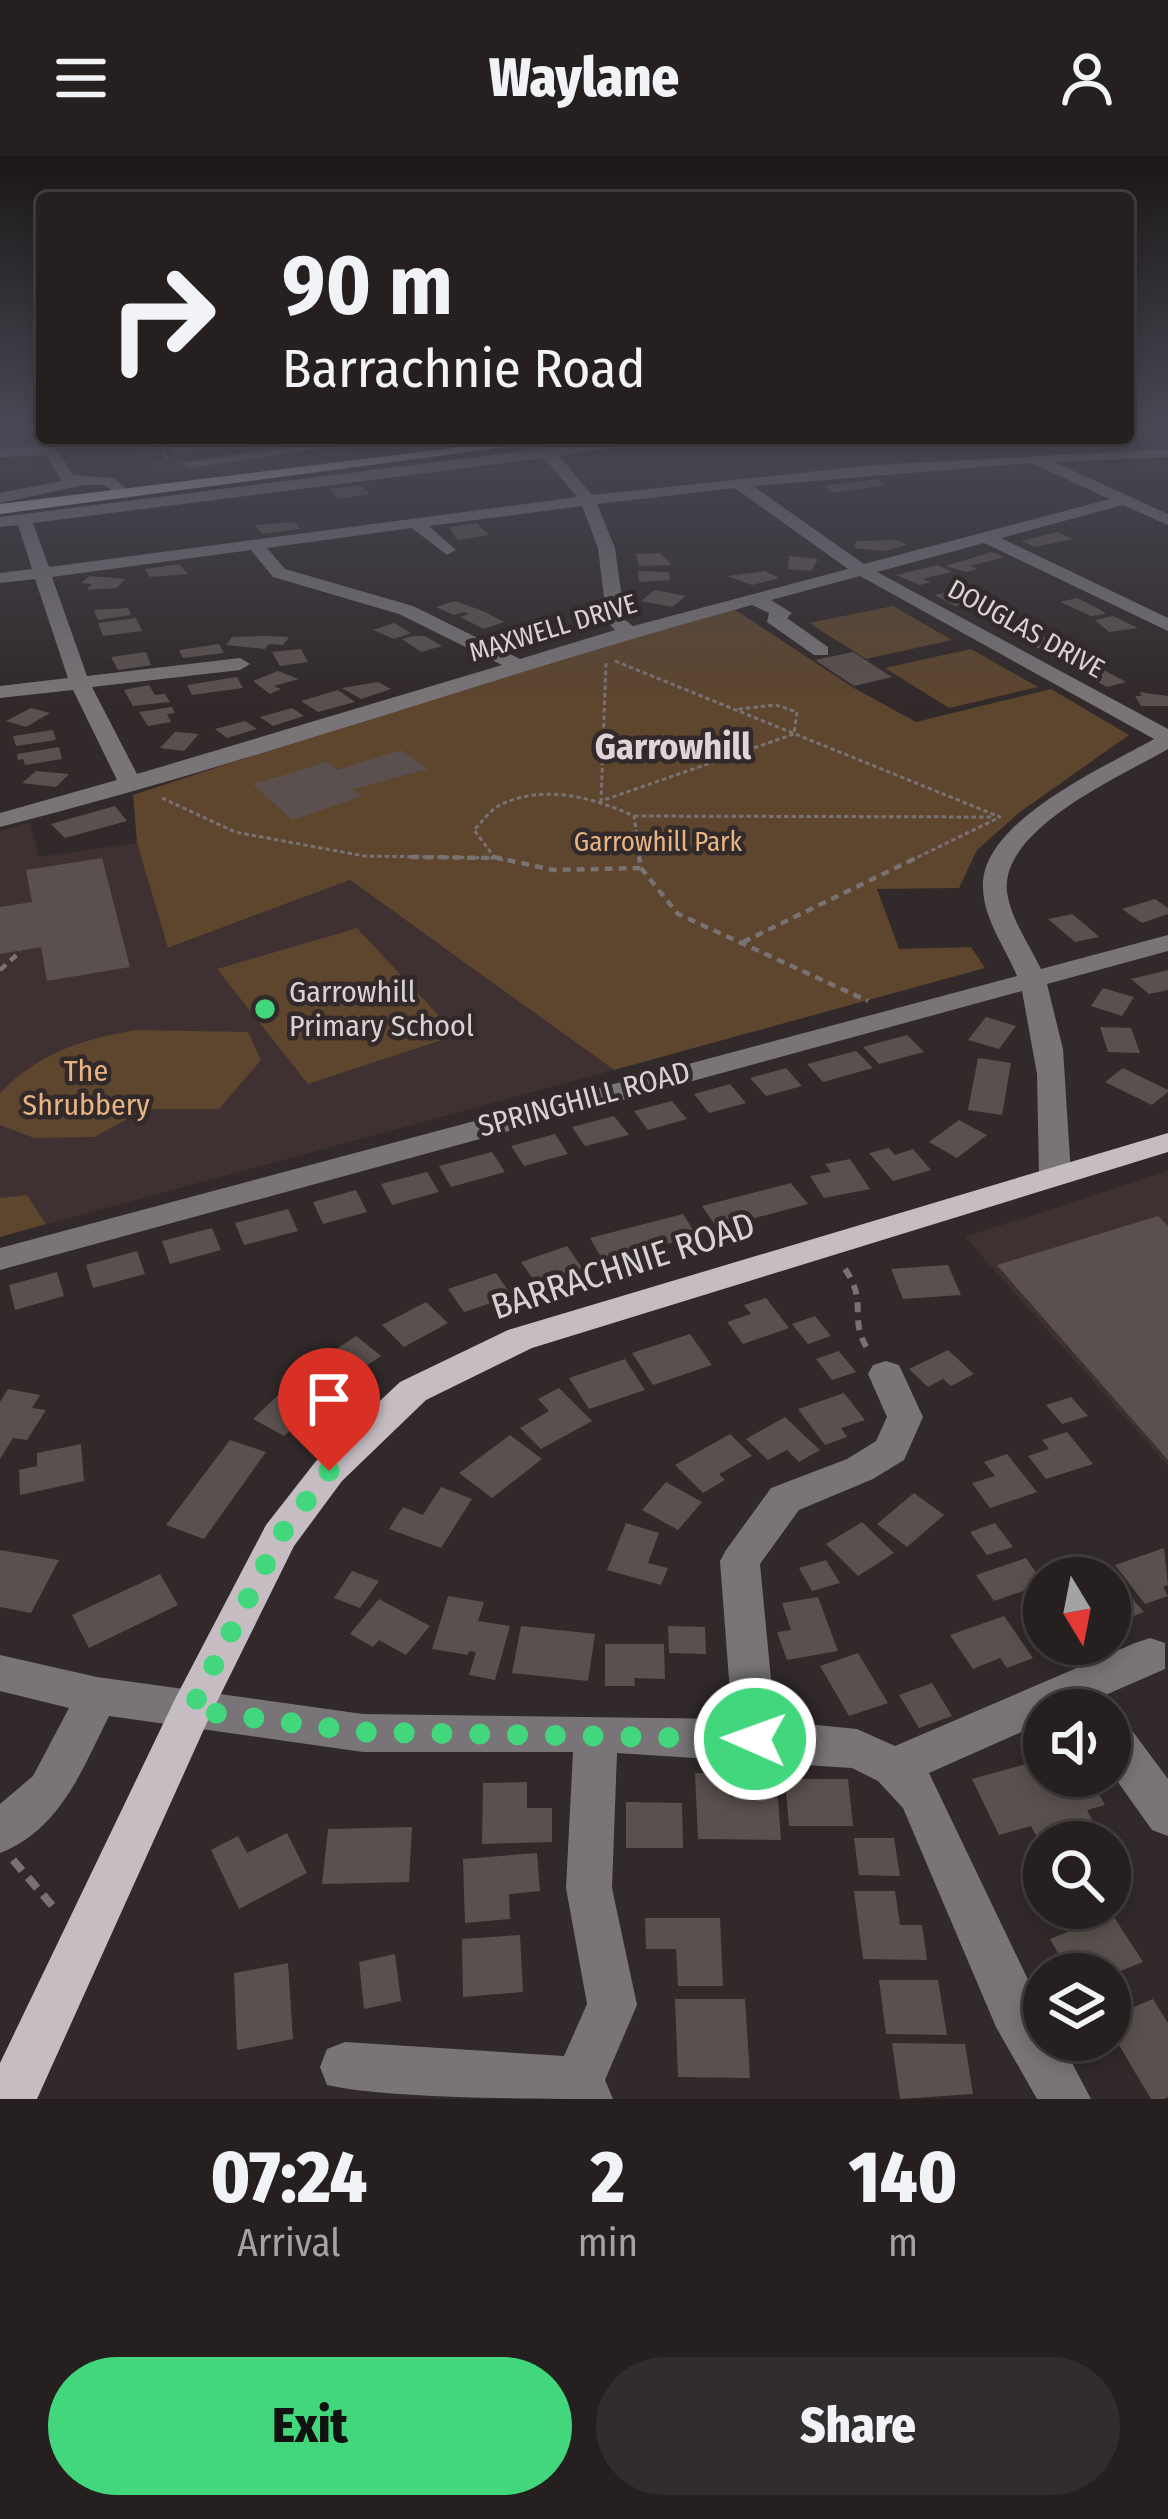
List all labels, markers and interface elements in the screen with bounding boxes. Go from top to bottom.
icon: menu [48,45,114,111]
icon: person [1054,45,1120,111]
text: Waylane [489,46,679,110]
text: 90 m [282,235,453,336]
icon: right [84,240,240,396]
text: Barrachnie Road [282,337,645,401]
street label: DOUGLAS DRIVE [942,573,1110,685]
street label: MAXWELL DRIVE [465,587,641,669]
district label: Garrowhill [595,725,751,769]
park label: Garrowhill Park [574,826,743,858]
place label: Garrowhill Primary School [289,974,474,1044]
marker: Garrowhill Primary School [252,996,278,1022]
park label: The Shrubbery [22,1053,150,1123]
street label: SPRINGHILL ROAD [474,1053,694,1145]
street label: BARRACHNIE ROAD [486,1203,760,1329]
pin [278,1348,380,1471]
icon: arrive [296,1366,362,1432]
north arrow [1023,1557,1131,1665]
map controls [1023,1557,1131,2061]
position arrow [692,1676,818,1802]
button: sound [1023,1689,1131,1797]
button: search [1023,1821,1131,1929]
button: layers [1023,1953,1131,2061]
text: 07:24 [211,2135,367,2221]
text: 2 [591,2135,625,2221]
text: 140 [849,2135,957,2221]
text: Arrival [237,2220,341,2266]
text: min [578,2220,638,2266]
text: m [888,2220,918,2266]
button: Exit [48,2357,572,2495]
button: Share [596,2357,1120,2495]

